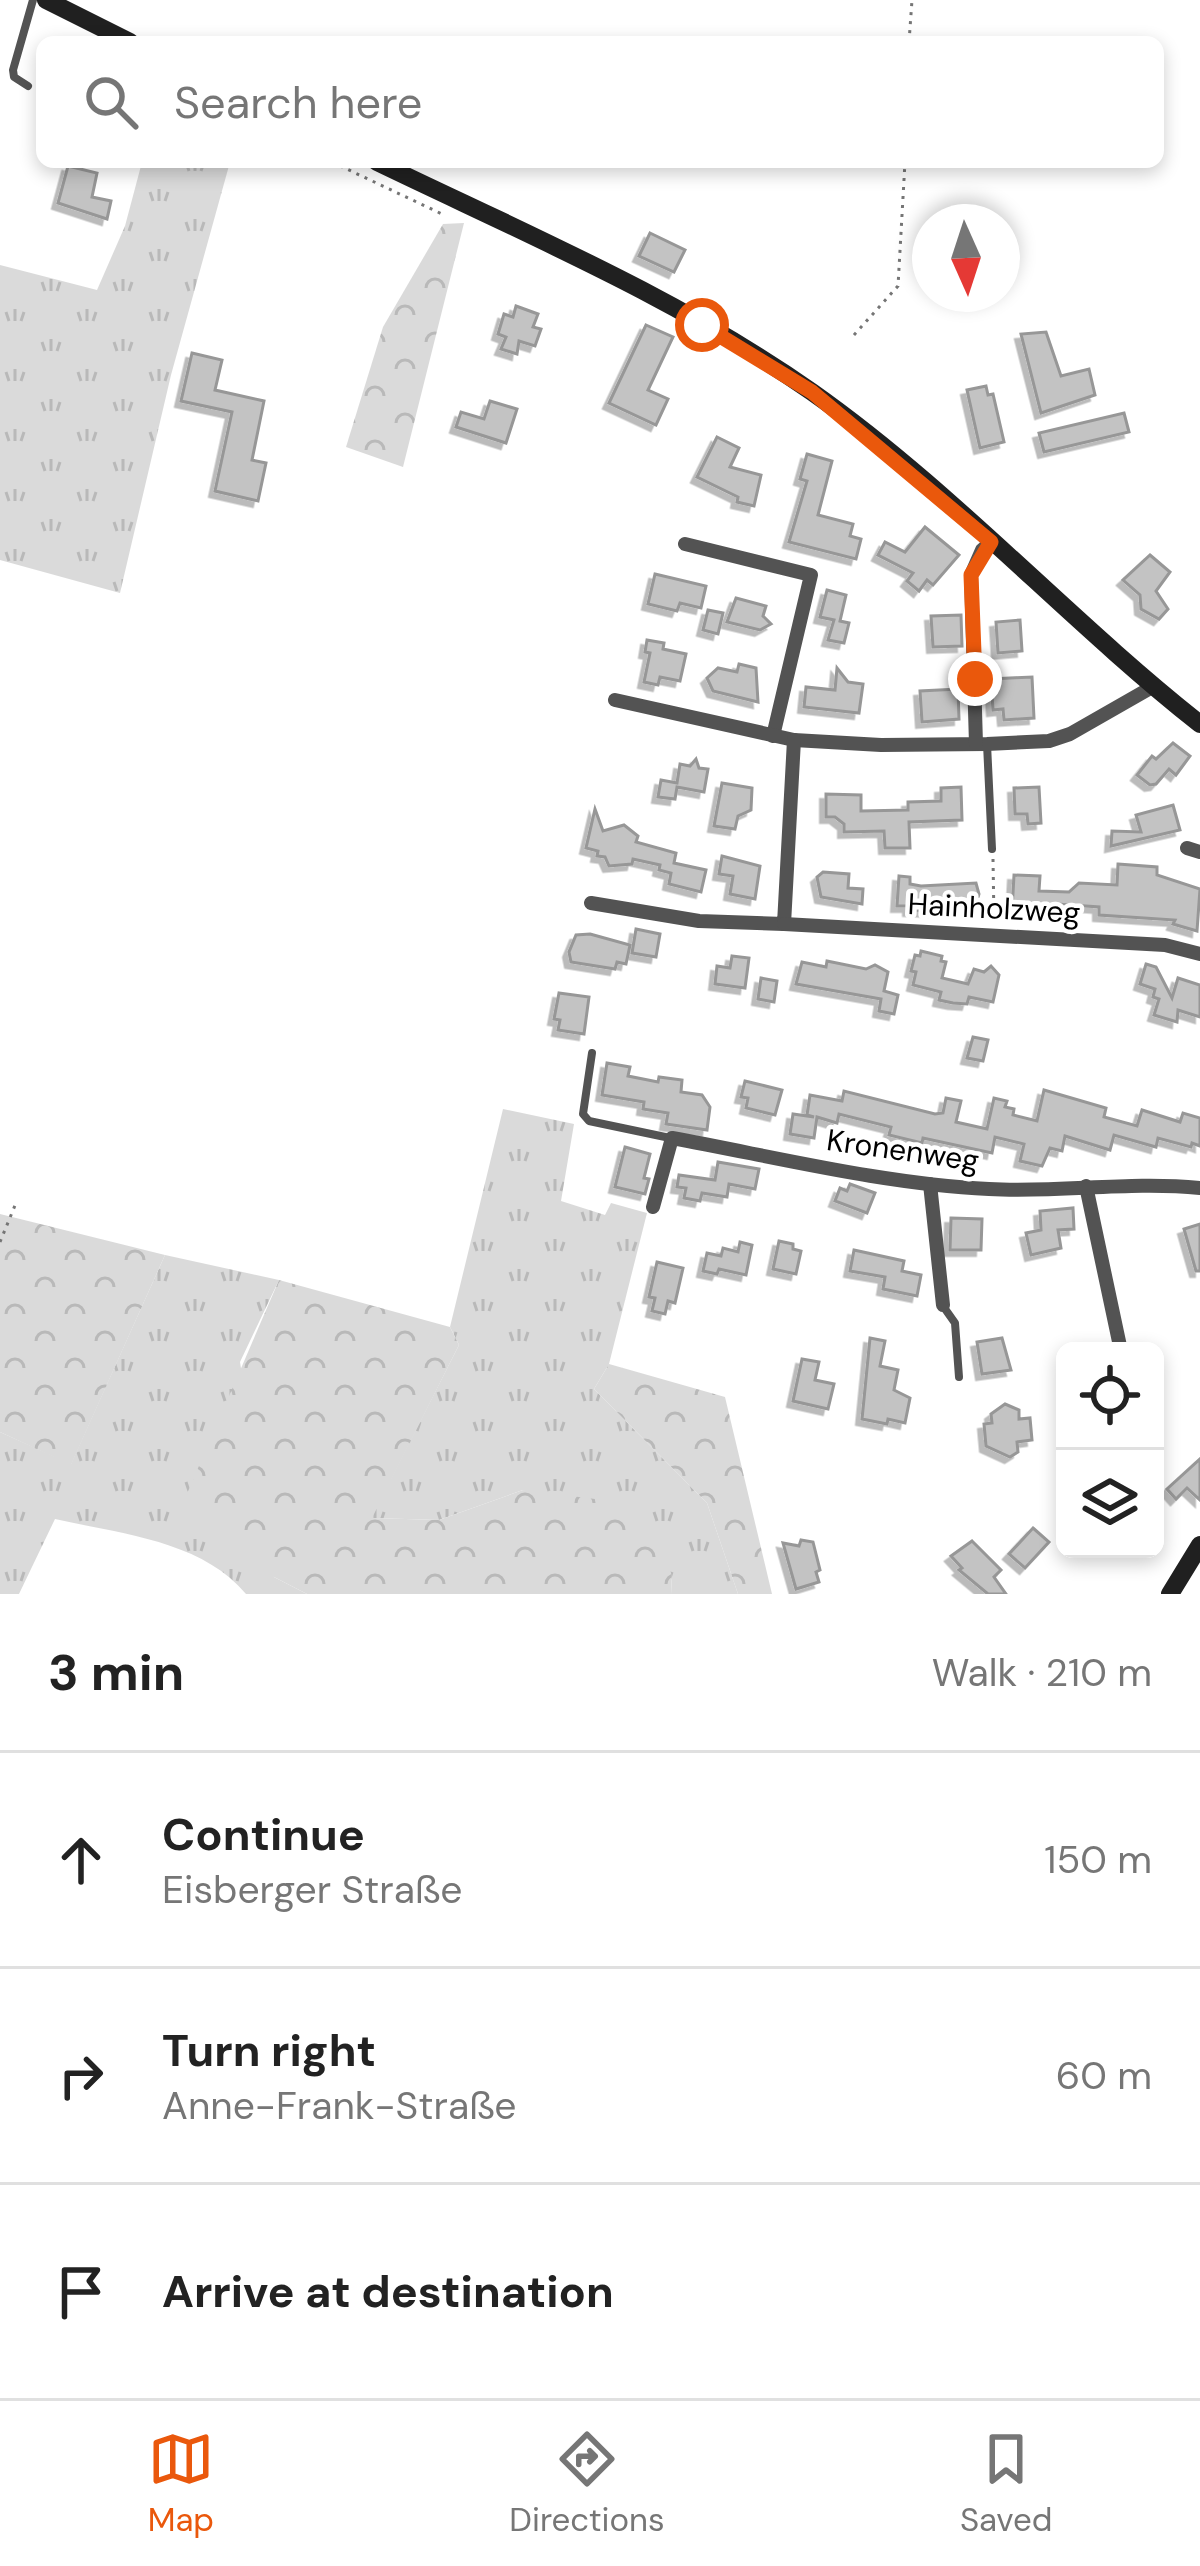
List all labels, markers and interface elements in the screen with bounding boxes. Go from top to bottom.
search box [36,36,1164,168]
icon: search [78,69,144,135]
text: Search here [174,73,422,132]
north arrow [912,204,1020,312]
route start [675,298,729,352]
route end [948,652,1002,706]
street label: Hainholzweg [907,884,1081,932]
street label: Kronenweg [824,1120,982,1180]
map controls [1056,1342,1164,1558]
button: locate [1056,1342,1164,1450]
button: layers [1056,1450,1164,1558]
text: 3 min [48,1639,184,1706]
text: Walk · 210 m [932,1647,1152,1698]
text: Continue [162,1805,365,1864]
icon: ahead [48,1827,114,1893]
text: 150 m [1044,1834,1152,1885]
text: Eisberger Straße [162,1864,462,1915]
text: Turn right [162,2021,376,2080]
icon: right [48,2043,114,2109]
text: 60 m [1056,2050,1152,2101]
text: Anne-Frank-Straße [162,2080,517,2131]
icon: arrive [48,2259,114,2325]
text: Arrive at destination [162,2262,614,2321]
tab: Map [148,2426,214,2541]
tab: Directions [509,2426,665,2541]
tab: Saved [960,2426,1052,2541]

